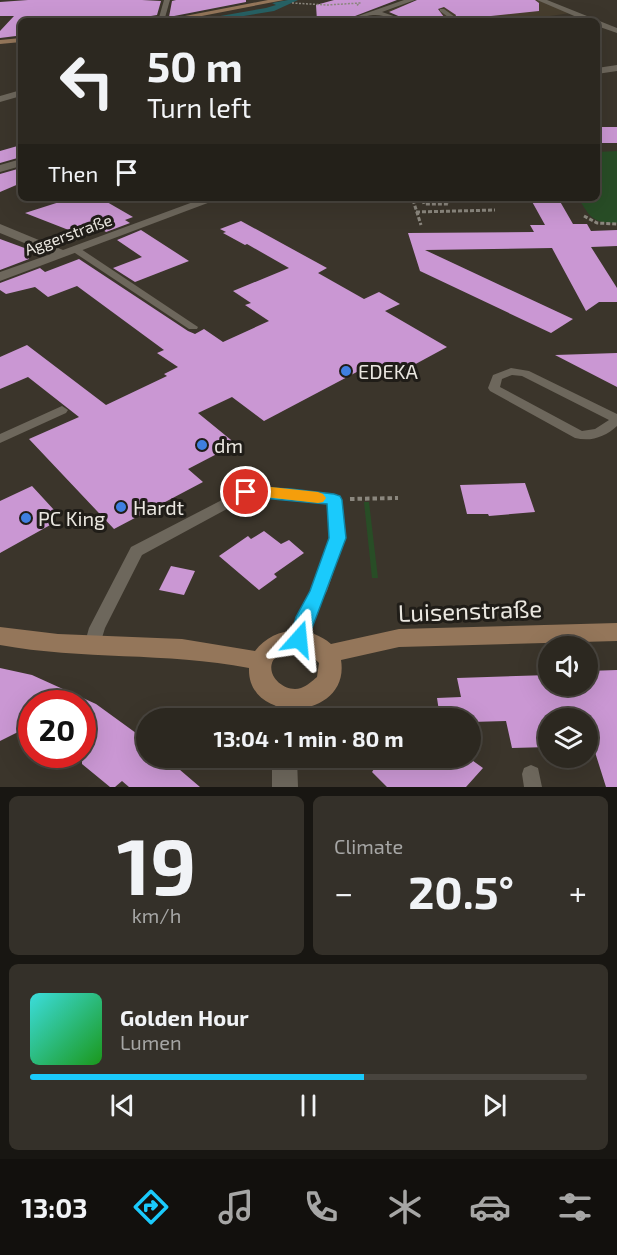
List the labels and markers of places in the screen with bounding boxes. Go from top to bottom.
place label: EDEKA [358,359,418,383]
marker: EDEKA [339,364,353,378]
place label: dm [214,433,243,457]
marker: dm [195,438,209,452]
pin [220,466,271,517]
place label: Hardt [133,495,185,519]
marker: Hardt [114,500,128,514]
place label: PC King [38,506,105,530]
marker: PC King [19,511,33,525]

